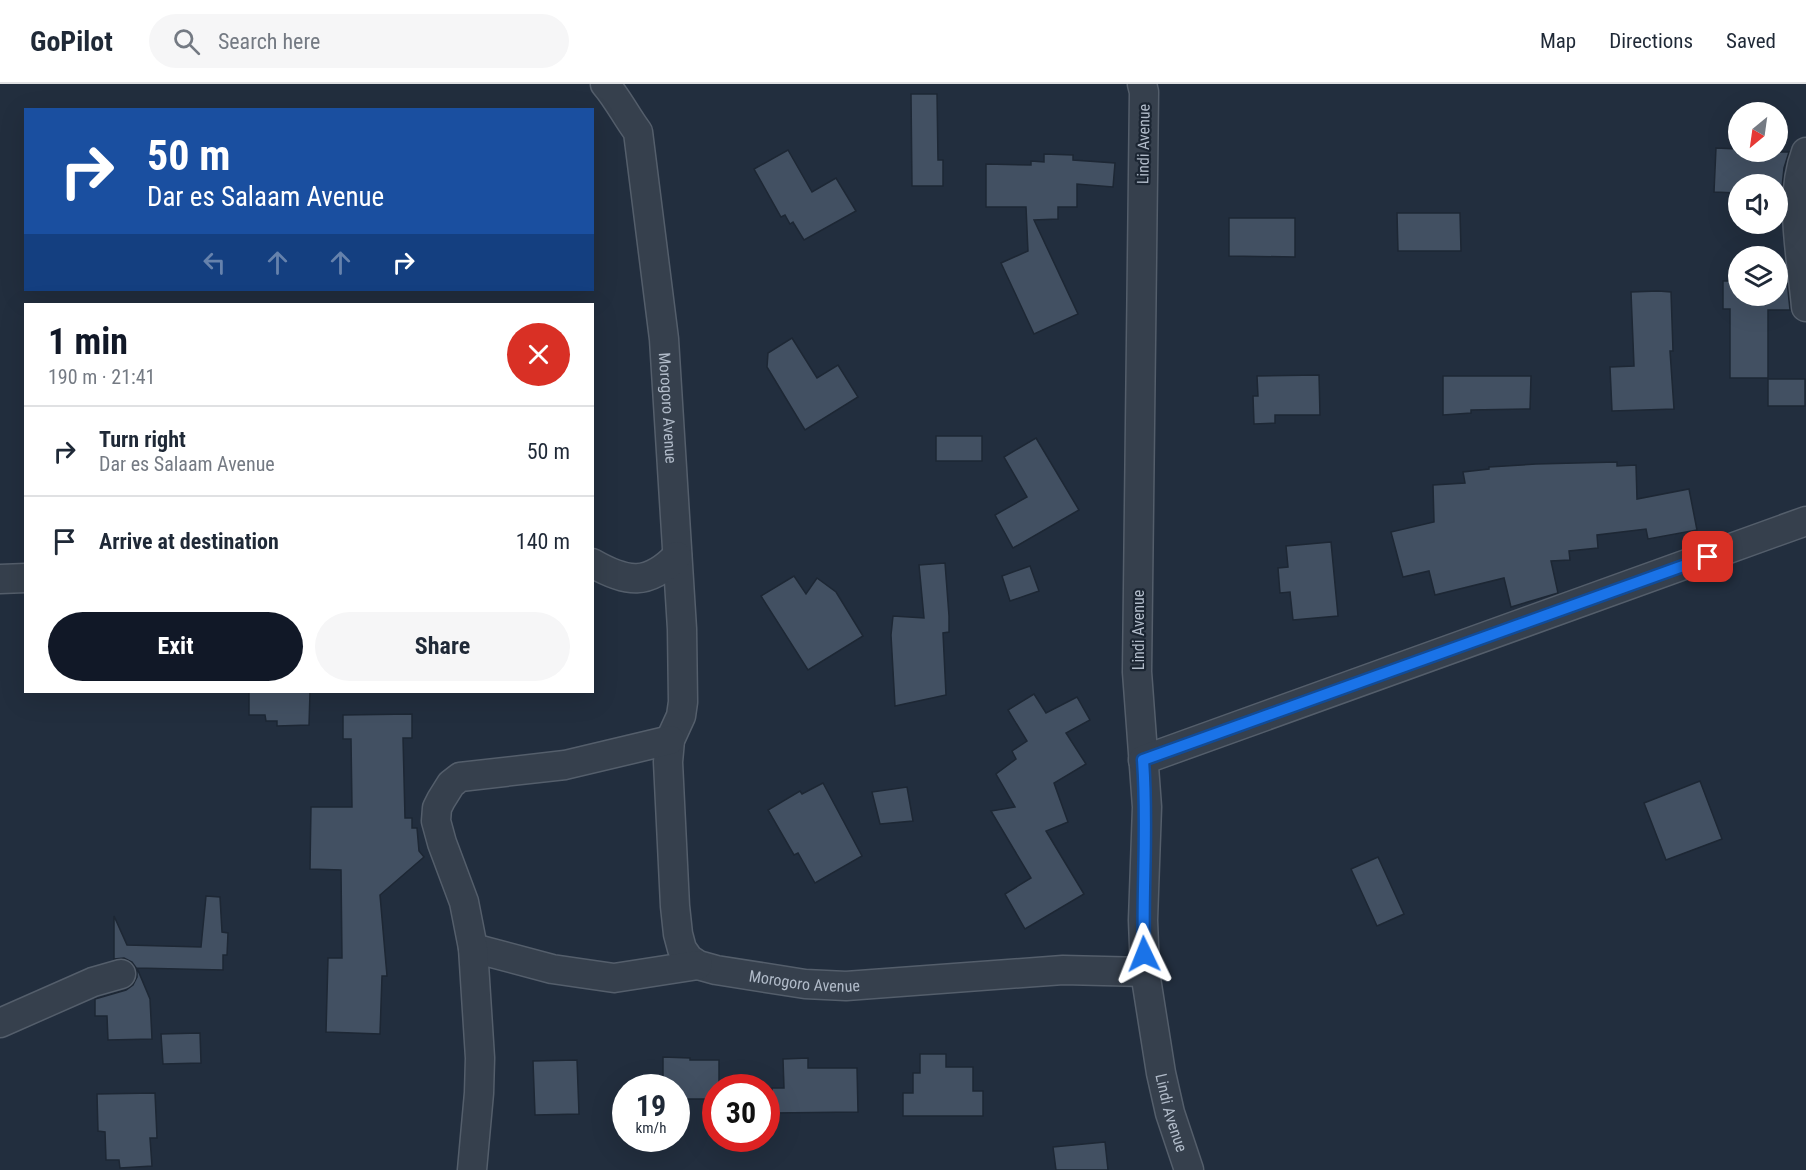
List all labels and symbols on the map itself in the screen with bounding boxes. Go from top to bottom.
north arrow [1728,102,1788,162]
street label: Lindi Avenue [1133,104,1154,184]
street label: Morogoro Avenue [655,352,681,464]
pin [1682,531,1733,582]
street label: Lindi Avenue [1129,590,1148,670]
position arrow [1112,922,1176,986]
street label: Morogoro Avenue [748,966,861,996]
street label: Lindi Avenue [1151,1072,1191,1154]
speed limit sign: 30 [702,1074,780,1152]

